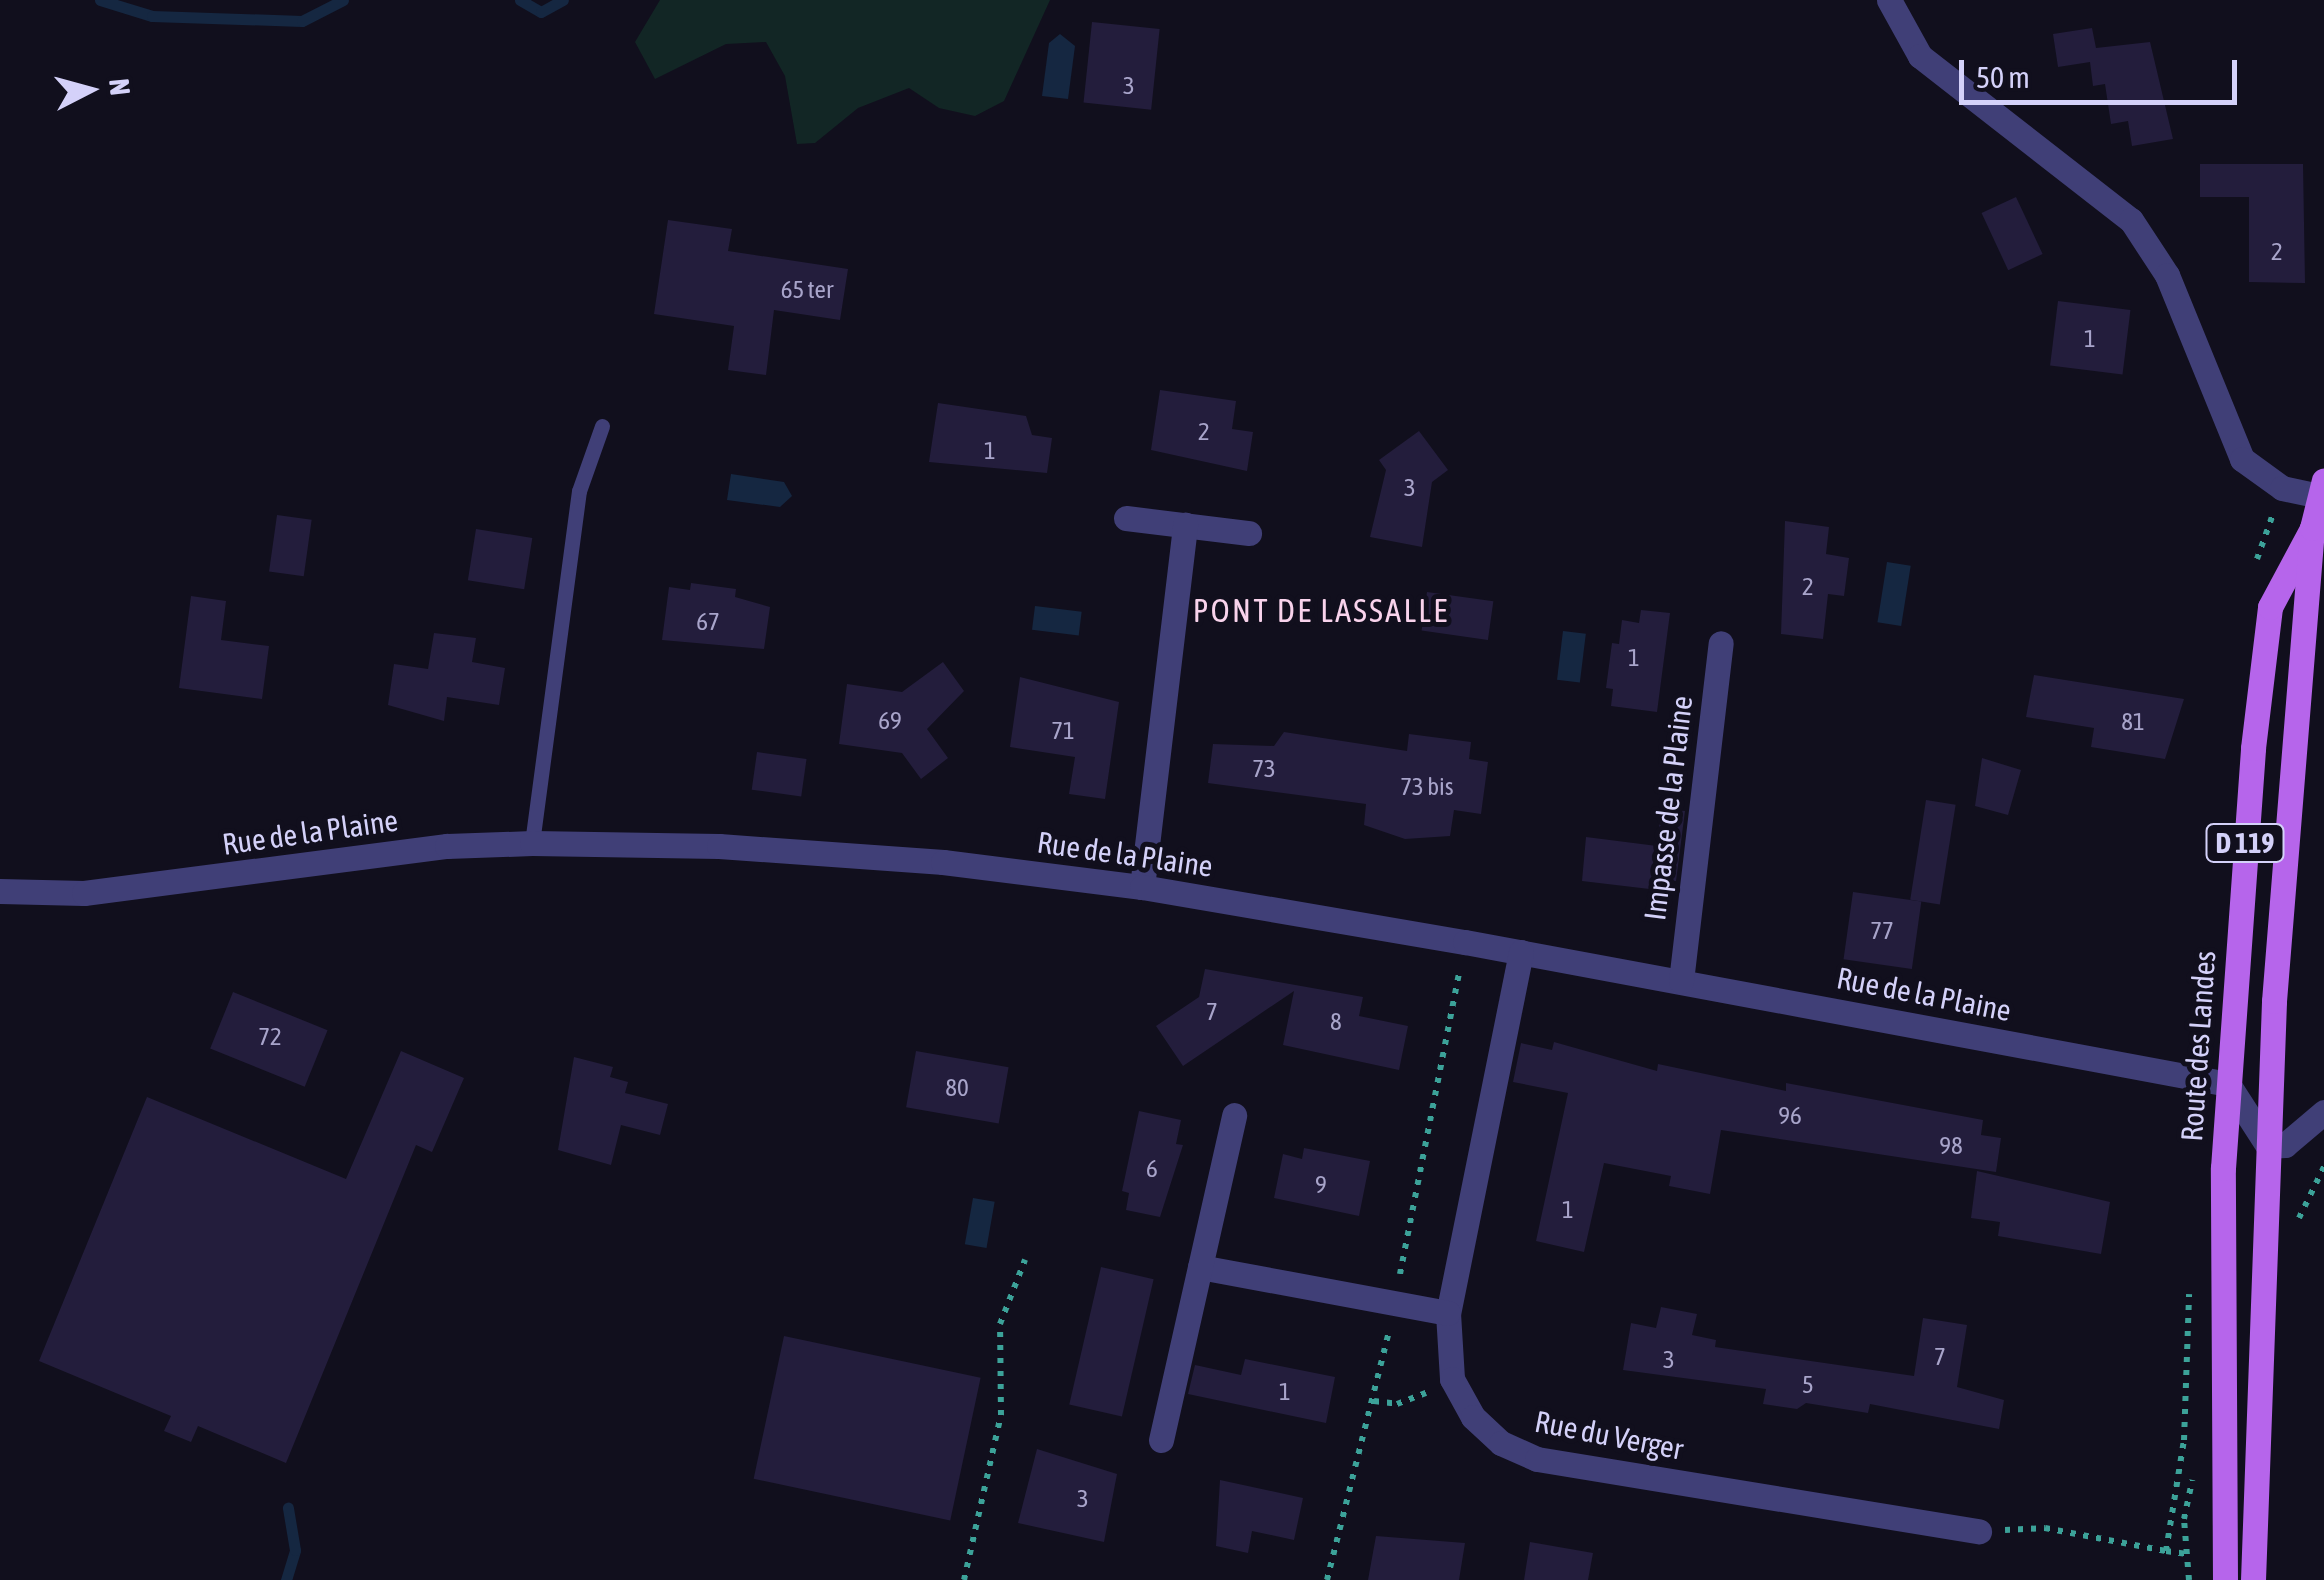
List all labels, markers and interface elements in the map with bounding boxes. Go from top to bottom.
north arrow [40,40,140,140]
scale bar [1964,40,2242,102]
text: 50 m [1976,60,2030,94]
house number: 3 [1123,70,1135,100]
text: N [103,77,137,97]
house number: 2 [2271,236,2283,266]
house number: 65 ter [781,274,833,304]
house number: 1 [2084,323,2096,353]
house number: 2 [1198,416,1210,446]
house number: 1 [984,435,996,465]
house number: 3 [1404,472,1416,502]
house number: 2 [1802,571,1814,601]
district label: PONT DE LASSALLE [1193,592,1449,630]
house number: 67 [696,606,720,636]
house number: 1 [1628,642,1640,672]
street label: Impasse de la Plaine [1636,694,1700,922]
house number: 69 [878,705,902,735]
house number: 81 [2121,706,2145,736]
house number: 71 [1051,715,1075,745]
house number: 73 [1252,753,1276,783]
house number: 73 bis [1400,771,1454,801]
street label: Rue de la Plaine [220,802,400,862]
road number: D 119 [2205,820,2285,866]
street label: Rue de la Plaine [1035,824,1215,884]
house number: 77 [1870,915,1894,945]
street label: Route des Landes [2173,950,2223,1142]
street label: Rue de la Plaine [1834,959,2014,1029]
house number: 7 [1206,996,1218,1026]
house number: 8 [1330,1006,1342,1036]
house number: 72 [258,1021,282,1051]
house number: 80 [945,1072,969,1102]
house number: 96 [1778,1100,1802,1130]
house number: 98 [1939,1130,1963,1160]
house number: 6 [1146,1153,1158,1183]
house number: 9 [1315,1169,1327,1199]
house number: 1 [1562,1194,1574,1224]
house number: 7 [1934,1341,1946,1371]
house number: 3 [1663,1344,1675,1374]
house number: 5 [1802,1369,1814,1399]
house number: 1 [1279,1376,1291,1406]
street label: Rue du Verger [1532,1403,1686,1467]
house number: 3 [1077,1483,1089,1513]

